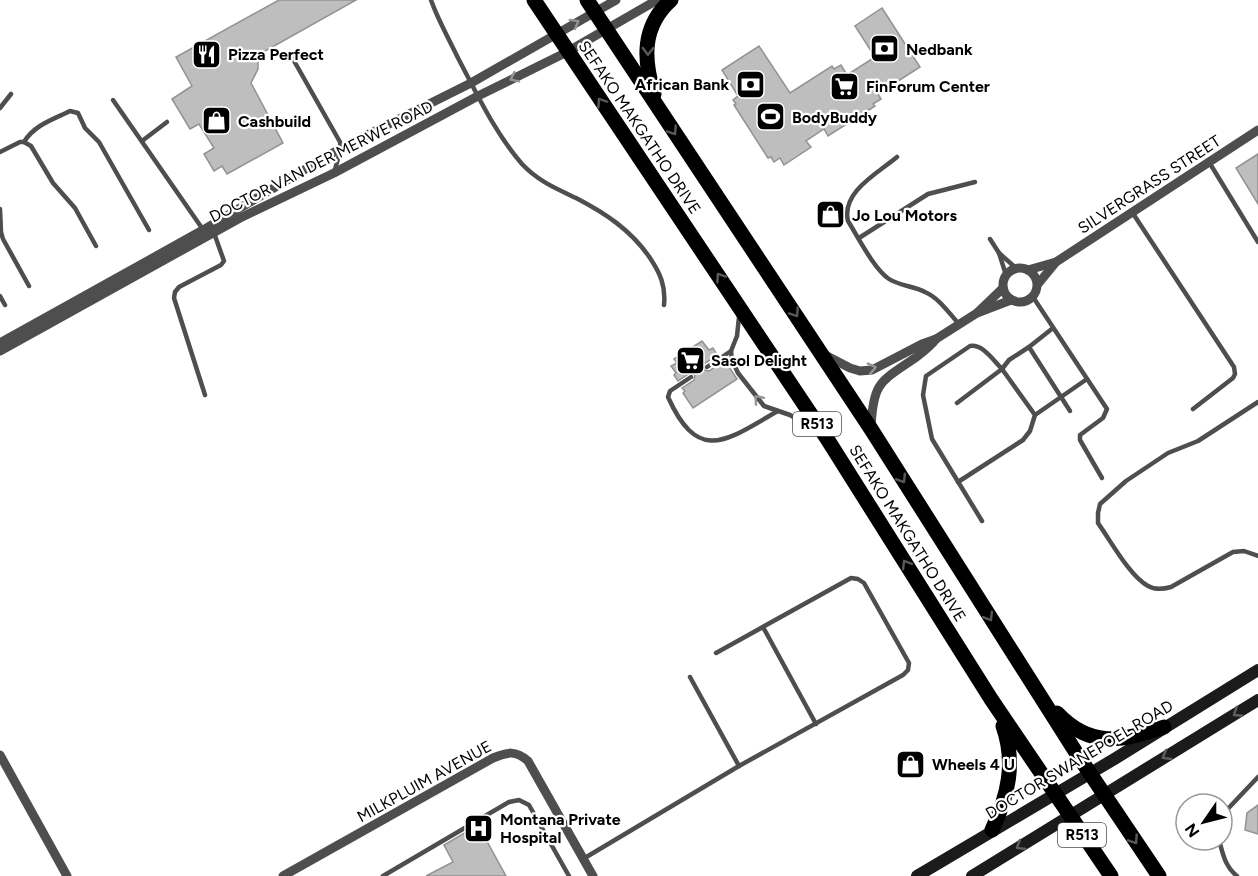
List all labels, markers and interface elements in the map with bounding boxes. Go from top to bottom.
one-way arrow [569,19,579,30]
bank icon: Nedbank [869,33,901,65]
street label: SEFAKO MAKGATHO DRIVE [574,37,705,218]
restaurant icon: Pizza Perfect [191,38,223,70]
place label: Nedbank [906,40,973,59]
place label: Pizza Perfect [228,45,324,64]
one-way arrow [642,47,654,56]
bank icon: African Bank [734,68,766,100]
supermarket icon: FinForum Center [829,70,861,102]
one-way arrow [510,71,521,82]
place label: African Bank [635,75,729,94]
place label: FinForum Center [866,77,990,96]
street label: DOCTOR VAN DER MERWE ROAD [206,97,436,226]
one-way arrow [597,98,608,109]
sports icon: BodyBuddy [755,101,787,133]
shop icon: Cashbuild [201,105,233,137]
place label: BodyBuddy [792,108,878,127]
place label: Cashbuild [238,112,311,131]
one-way arrow [666,124,677,135]
street label: SILVERGRASS STREET [1074,131,1224,238]
shop icon: Jo Lou Motors [815,199,847,231]
place label: Jo Lou Motors [852,206,957,225]
one-way arrow [716,273,727,284]
one-way arrow [787,307,799,317]
supermarket icon: Sasol Delight [674,344,706,376]
place label: Sasol Delight [711,351,807,370]
one-way arrow [867,363,877,376]
one-way arrow [754,395,765,406]
road number: R513 [793,412,841,436]
street label: SEFAKO MAKGATHO DRIVE [845,441,970,625]
one-way arrow [895,473,907,483]
one-way arrow [903,559,914,570]
one-way arrow [982,611,994,621]
street label: DOCTOR SWANEPOEL ROAD [982,696,1176,823]
one-way arrow [1233,706,1243,718]
street label: MILKPLUIM AVENUE [354,737,495,826]
shop icon: Wheels 4 U [895,748,927,780]
one-way arrow [1162,749,1172,761]
place label: Wheels 4 U [932,755,1015,774]
north arrow [1174,792,1234,852]
place label: Montana Private Hospital [500,810,621,847]
hospital icon: Montana Private Hospital [463,812,495,844]
text: N [1181,820,1203,841]
road number: R513 [1058,823,1106,847]
one-way arrow [1127,834,1138,845]
one-way arrow [1016,839,1026,851]

